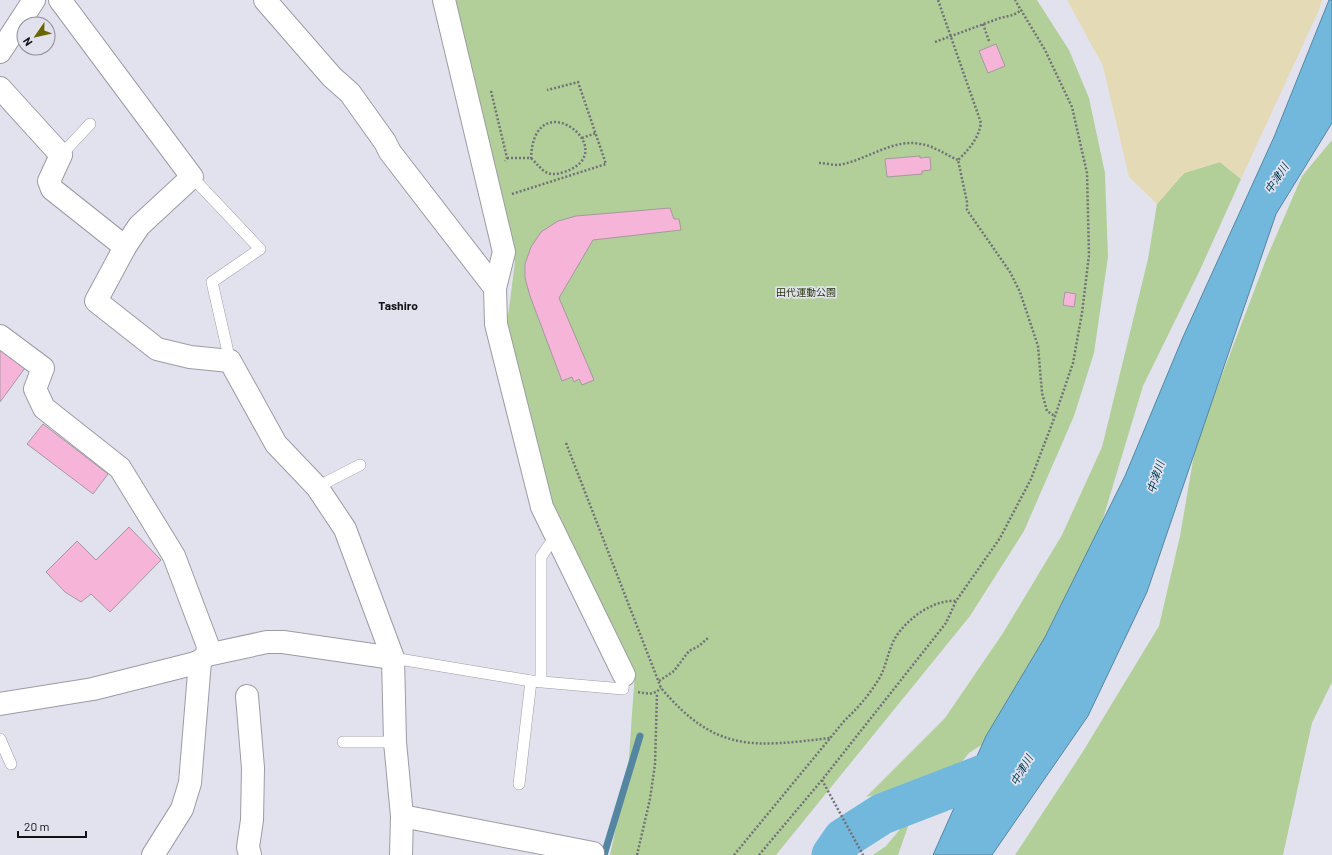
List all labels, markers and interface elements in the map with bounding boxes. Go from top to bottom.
north arrow [16,16,56,56]
text: N [20,35,35,49]
water label: 中津川 [1261,160,1291,195]
park label: 田代運動公園 [776,286,836,298]
district label: Tashiro [378,298,418,312]
water label: 中津川 [1144,458,1167,495]
water label: 中津川 [1007,752,1035,788]
scale bar [18,813,86,839]
text: 20 m [24,819,50,833]

